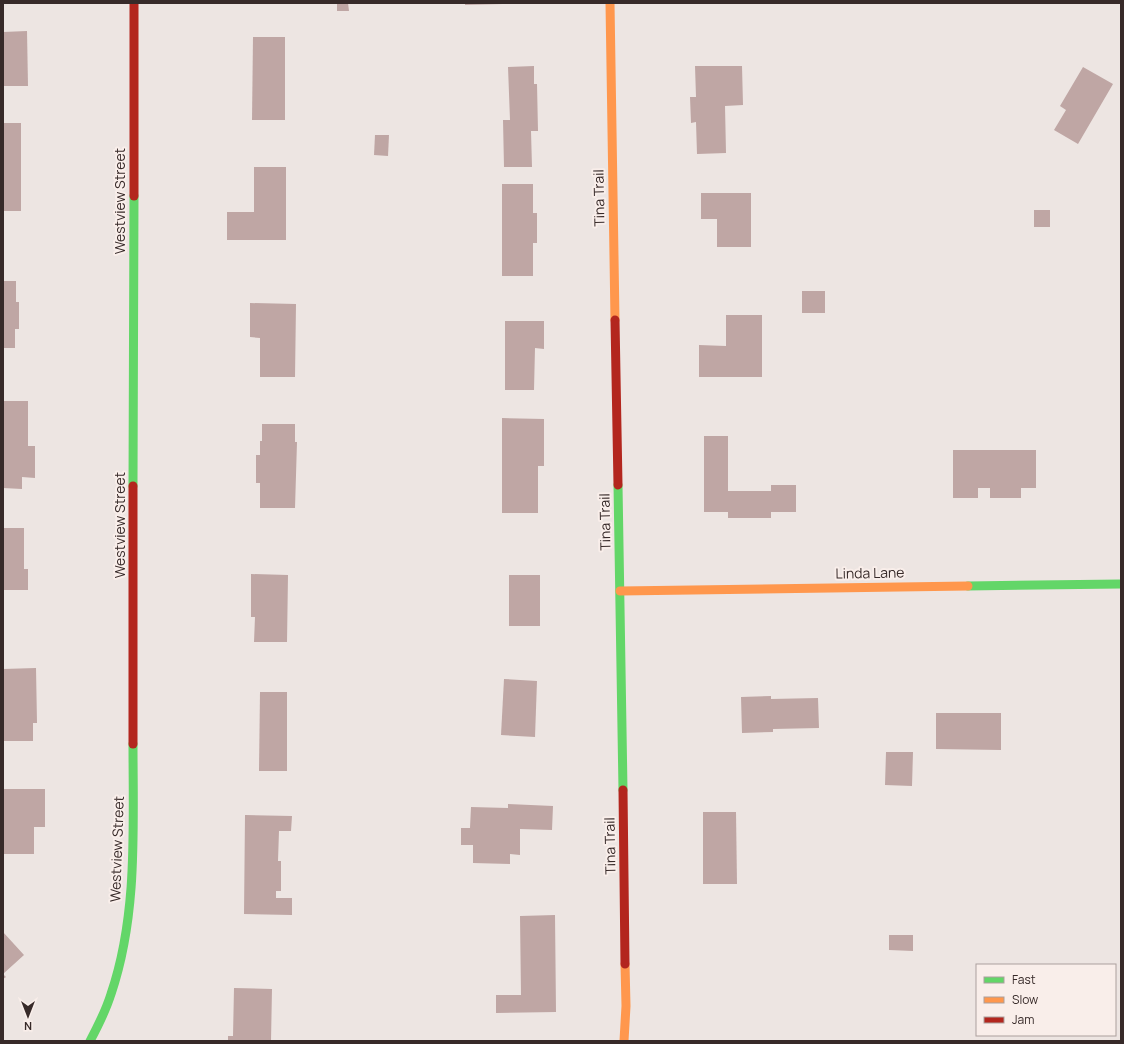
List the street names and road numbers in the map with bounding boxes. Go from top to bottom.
street label: Westview Street [110,147,129,254]
street label: Tina Trail [589,169,608,227]
street label: Westview Street [110,471,129,578]
street label: Tina Trail [595,493,614,551]
street label: Linda Lane [835,562,905,583]
street label: Westview Street [105,795,128,902]
street label: Tina Trail [600,817,619,875]

